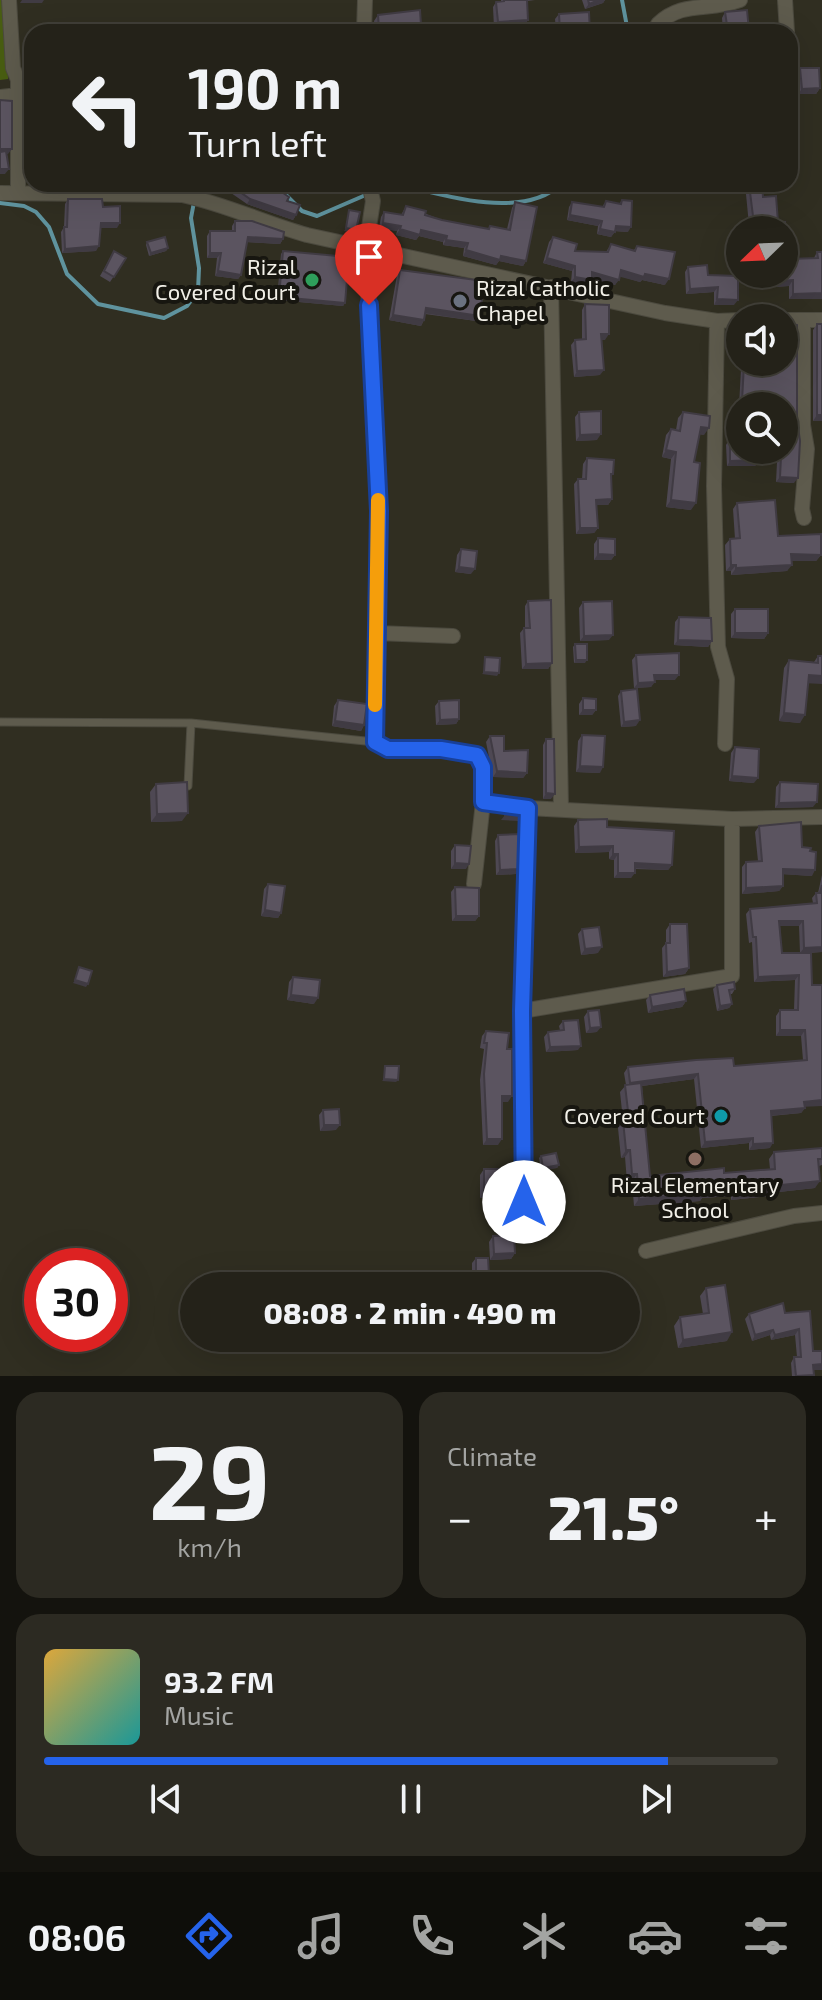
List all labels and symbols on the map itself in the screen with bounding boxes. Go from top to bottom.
north arrow [726,216,798,288]
pin [335,223,403,305]
place label: Rizal Covered Court [155,253,296,304]
marker: Rizal Covered Court [303,271,321,289]
place label: Rizal Catholic Chapel [476,274,610,325]
marker: Rizal Catholic Chapel [451,292,469,310]
place label: Covered Court [564,1102,705,1128]
marker: Covered Court [712,1107,730,1125]
marker: Rizal Elementary School [686,1150,704,1168]
position arrow [482,1160,566,1244]
place label: Rizal Elementary School [611,1171,780,1222]
speed limit sign: 30 [24,1248,128,1352]

